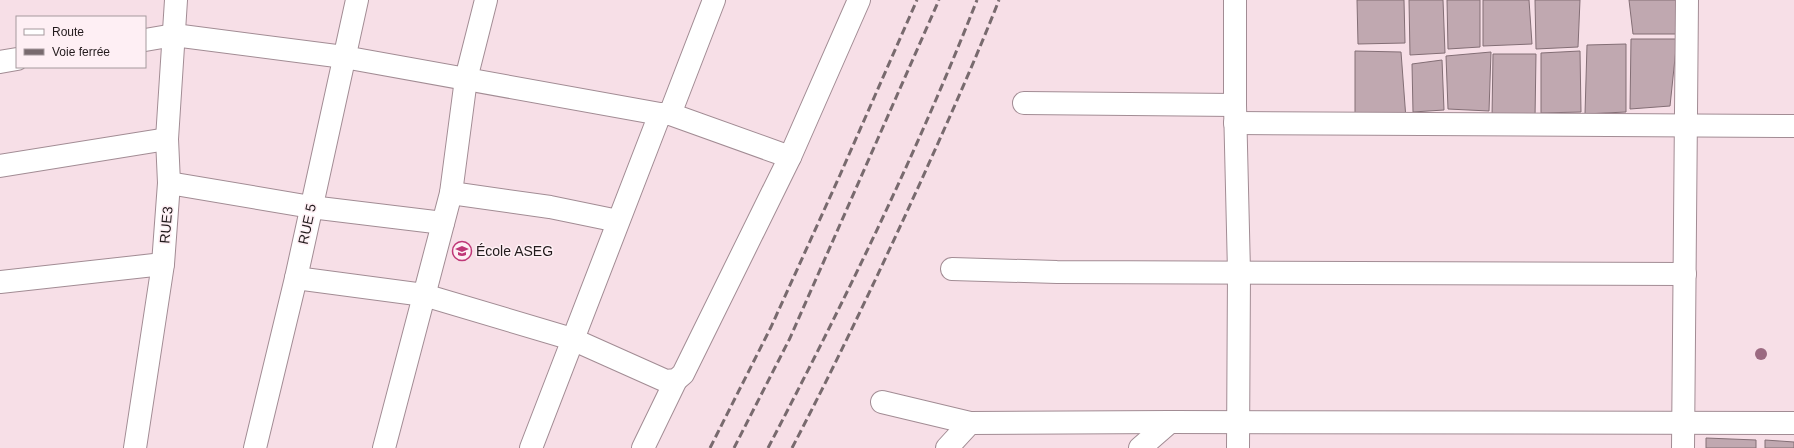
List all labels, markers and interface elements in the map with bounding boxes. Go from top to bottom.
legend [16,16,146,68]
text: Route [52,25,84,39]
text: Voie ferrée [52,45,110,59]
street label: RUE 5 [295,202,319,246]
street label: RUE3 [156,205,176,244]
school or university icon: École ASEG [451,240,473,262]
place label: École ASEG [476,243,553,259]

